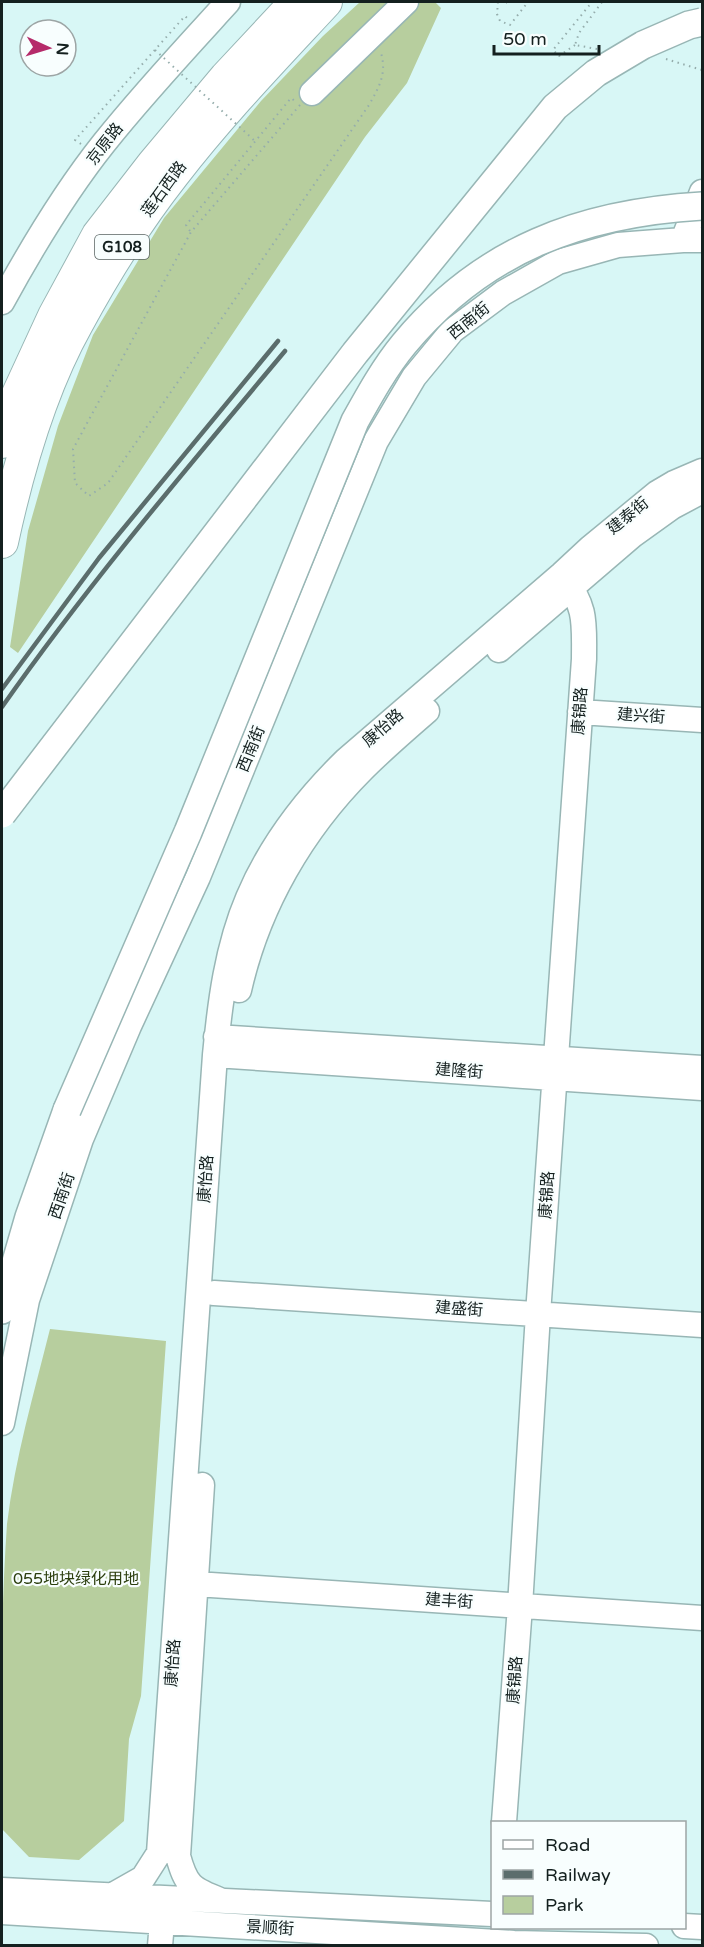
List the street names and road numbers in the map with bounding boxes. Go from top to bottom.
street label: 京原路 [82,119,128,169]
street label: 莲石西路 [137,157,191,221]
road number: G108 [95,235,149,259]
street label: 西南街 [444,298,494,344]
street label: 建泰街 [603,493,653,539]
street label: 康锦路 [568,686,592,736]
street label: 建兴街 [616,704,666,728]
street label: 康怡路 [358,705,408,751]
street label: 西南街 [233,723,269,775]
street label: 建隆街 [434,1059,484,1083]
street label: 康怡路 [194,1154,218,1204]
street label: 西南街 [45,1170,79,1222]
street label: 康锦路 [535,1170,559,1220]
street label: 建盛街 [434,1297,484,1321]
street label: 建丰街 [424,1589,474,1613]
street label: 康怡路 [161,1638,185,1688]
street label: 康锦路 [503,1655,527,1705]
street label: 景顺街 [246,1917,294,1939]

